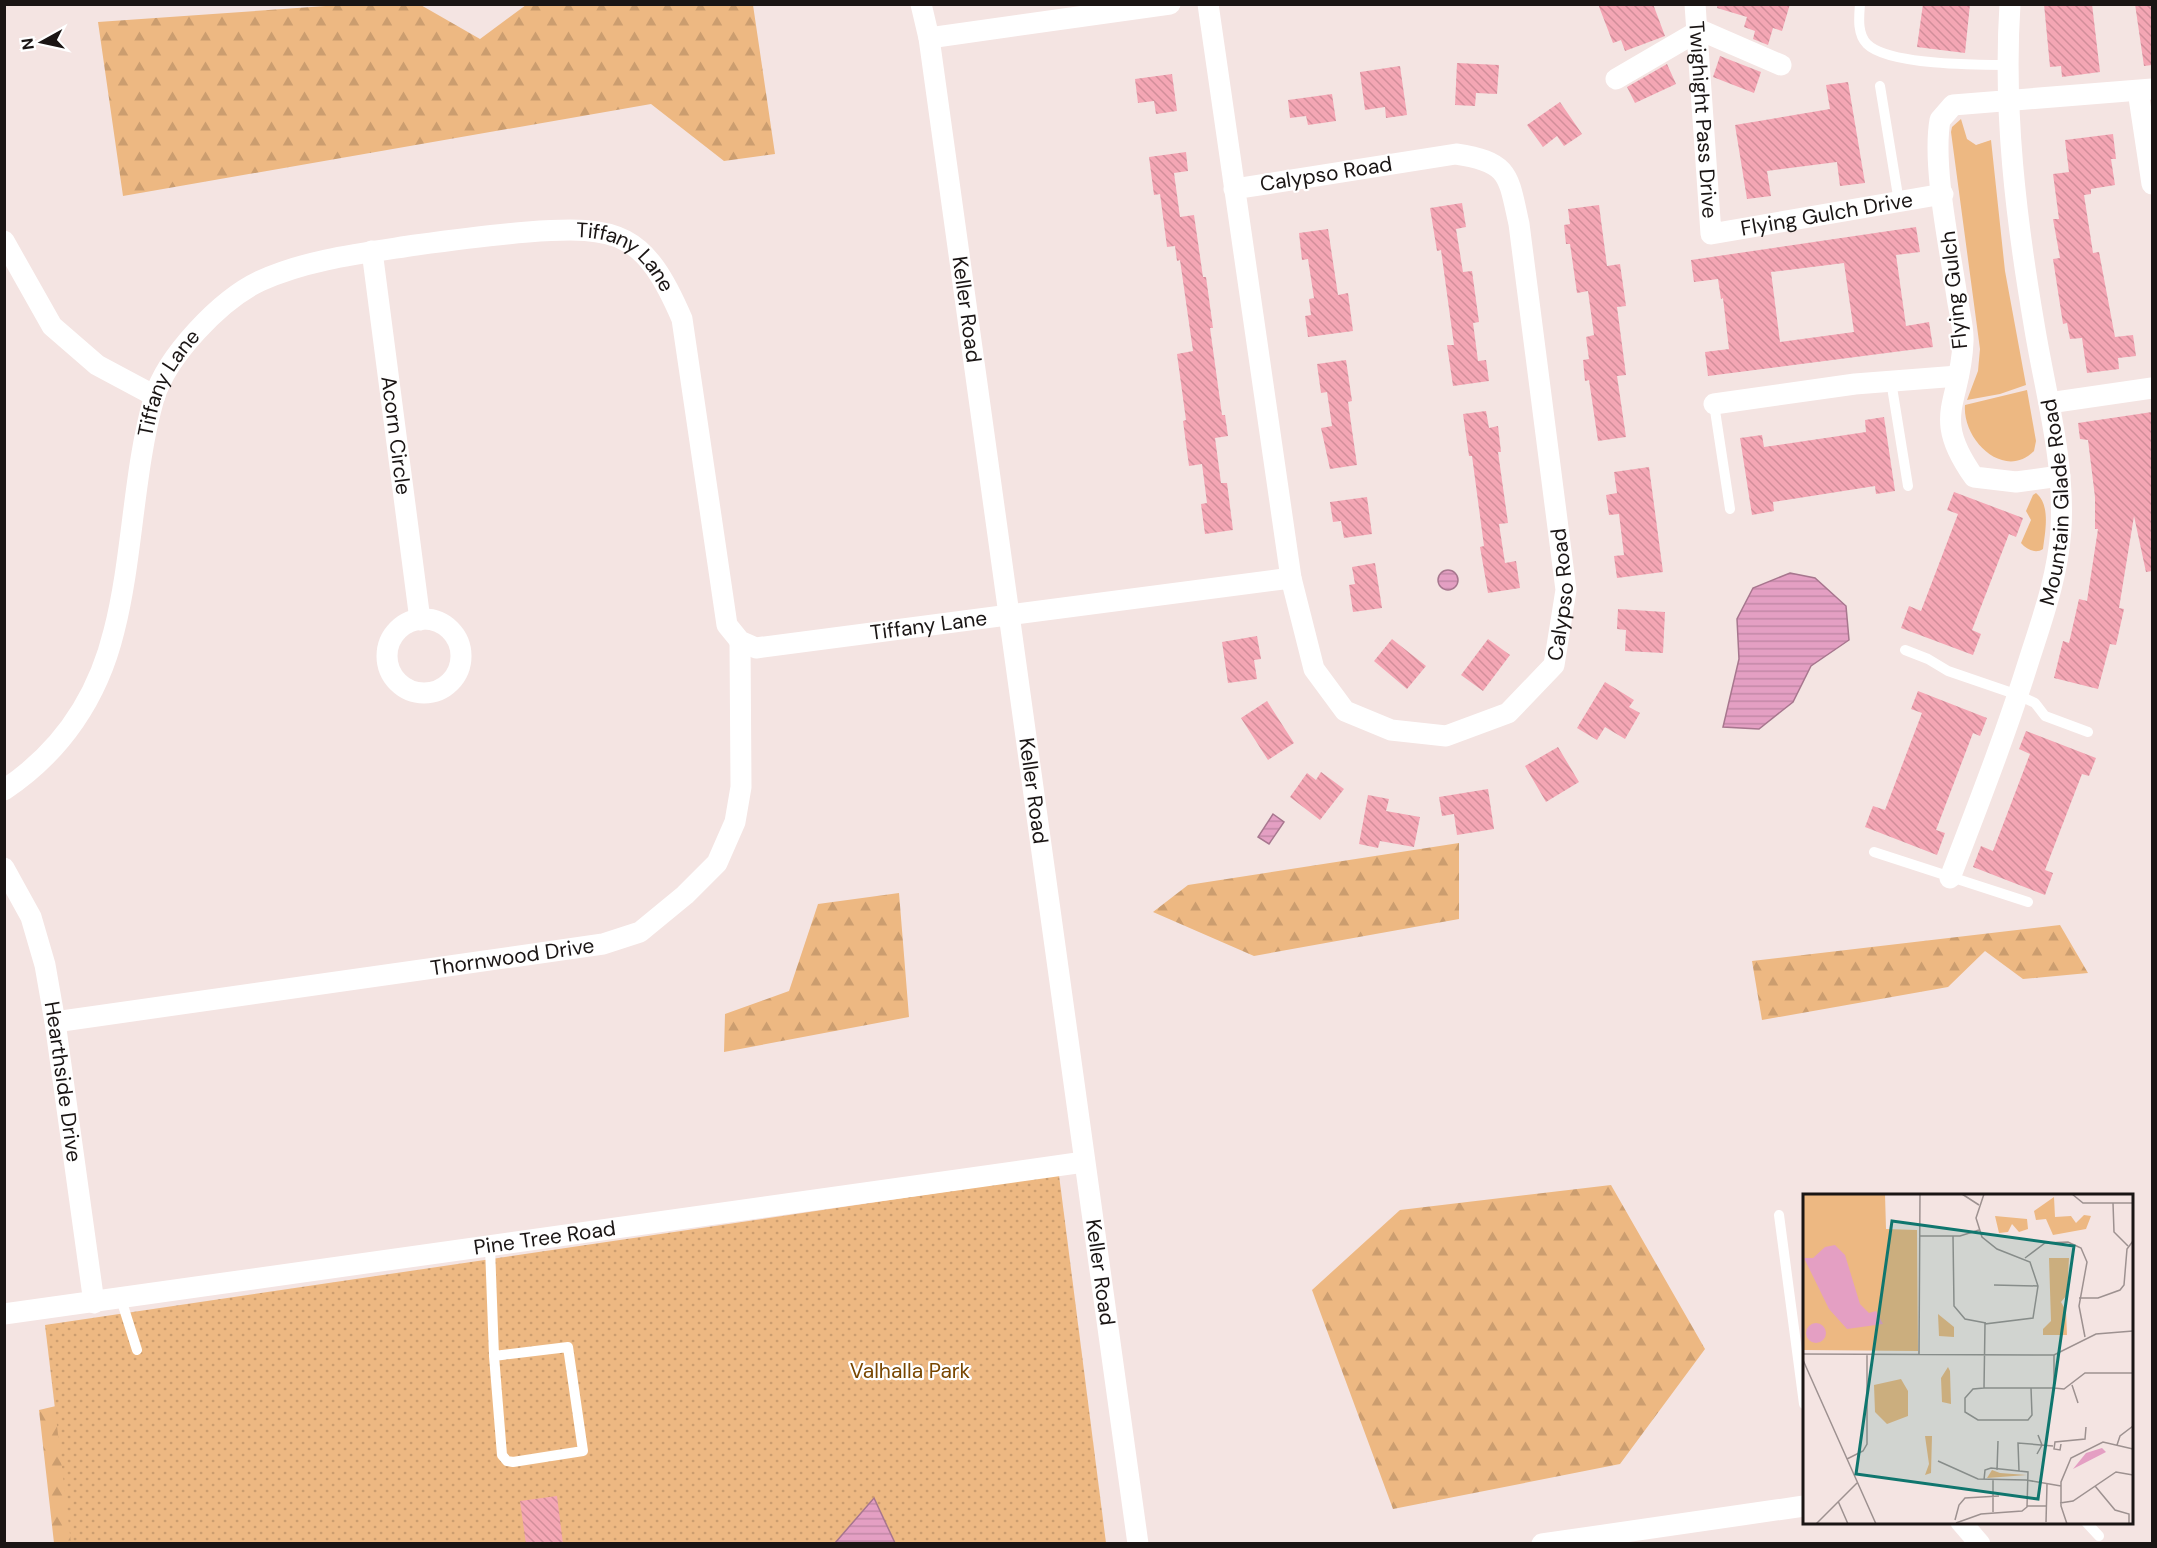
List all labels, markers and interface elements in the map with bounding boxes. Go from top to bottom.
north arrow [12,12,72,72]
street label: Twighight Pass Drive [1682,20,1724,219]
text: N [16,37,39,51]
street label: Calypso Road [1258,150,1394,198]
street label: Flying Gulch Drive [1739,185,1915,243]
street label: Tiffany Lane [575,216,681,297]
street label: Flying Gulch [1934,230,1974,350]
street label: Keller Road [945,254,988,364]
street label: Tiffany Lane [131,323,206,439]
street label: Acorn Circle [374,374,418,497]
street label: Mountain Glade Road [2033,396,2076,608]
street label: Calypso Road [1541,527,1581,663]
street label: Tiffany Lane [868,604,989,647]
street label: Keller Road [1012,736,1055,846]
street label: Thornwood Drive [429,931,596,982]
street label: Hearthside Drive [38,999,88,1164]
inset map [1803,1194,2133,1524]
street label: Pine Tree Road [472,1214,618,1262]
street label: Keller Road [1079,1217,1122,1327]
park label: Valhalla Park [850,1357,971,1385]

